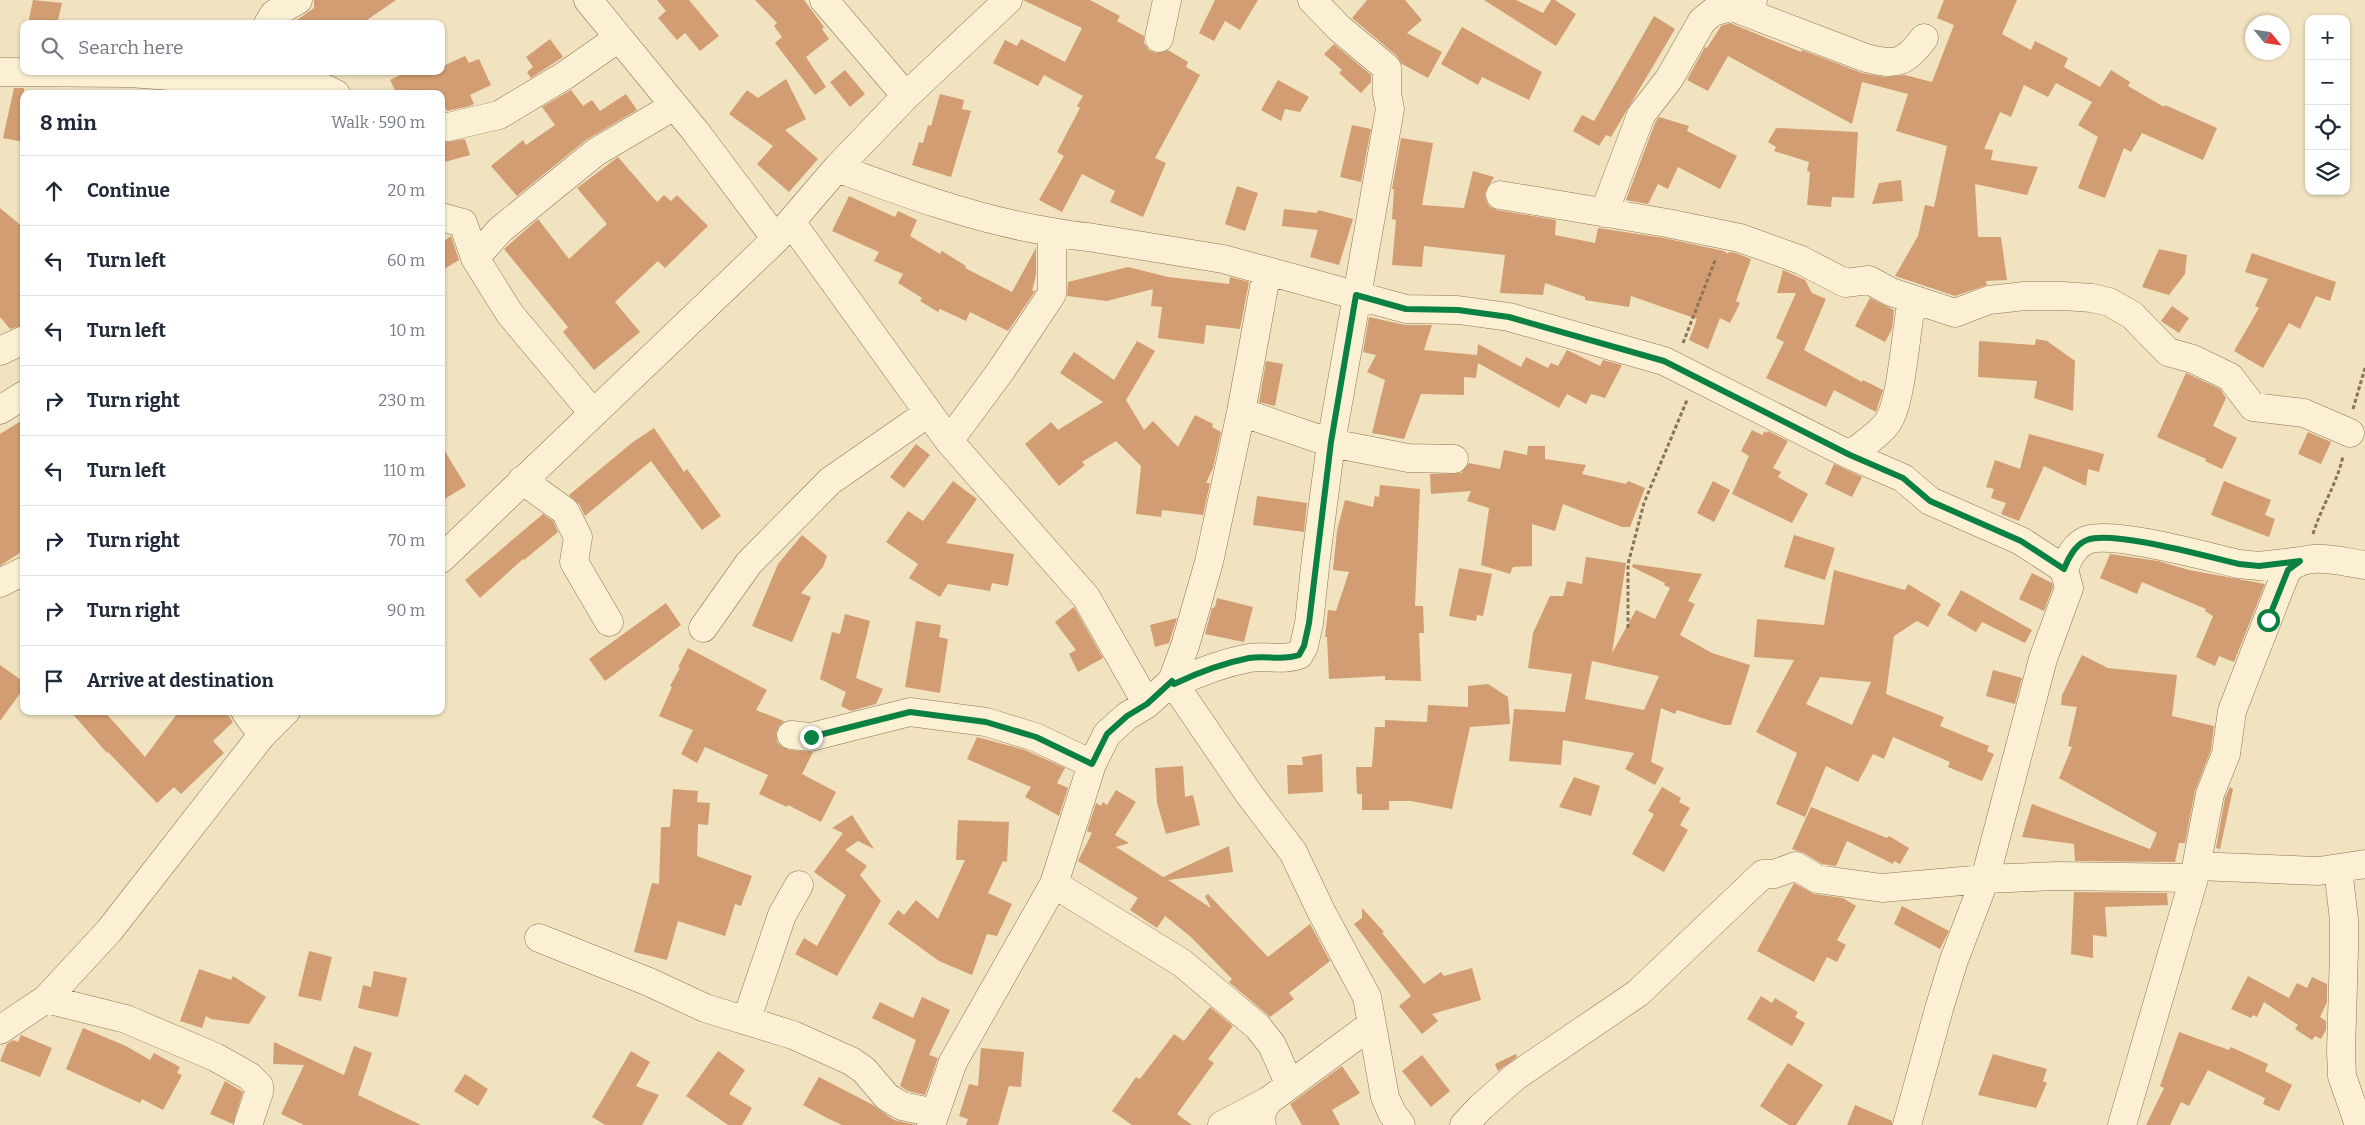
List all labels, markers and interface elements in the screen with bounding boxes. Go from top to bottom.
north arrow [2245,15,2290,60]
map controls [2305,15,2350,195]
button: + [2305,15,2350,60]
search box [20,20,445,75]
icon: search [38,34,66,62]
text: Search here [78,36,183,59]
button: − [2305,60,2350,105]
button: locate [2305,105,2350,150]
text: 8 min [40,110,97,136]
text: Walk · 590 m [331,113,425,132]
button: layers [2305,150,2350,195]
icon: ahead [40,177,68,205]
text: Continue [87,179,170,202]
text: 20 m [388,181,425,200]
icon: left [40,247,68,275]
text: Turn left [87,249,166,272]
text: 60 m [387,251,425,270]
icon: left [40,317,68,345]
text: Turn left [87,319,166,342]
text: 10 m [390,321,425,340]
icon: right [40,387,68,415]
text: Turn right [87,389,180,412]
text: 230 m [378,391,425,410]
icon: left [40,457,68,485]
text: Turn left [87,459,166,482]
text: 110 m [383,461,425,480]
icon: right [40,527,68,555]
text: Turn right [87,529,180,552]
text: 70 m [389,531,425,550]
icon: right [40,597,68,625]
text: Turn right [87,599,180,622]
text: 90 m [387,601,425,620]
route start [2257,609,2280,632]
icon: arrive [40,667,68,695]
text: Arrive at destination [87,669,274,692]
route end [800,726,823,749]

